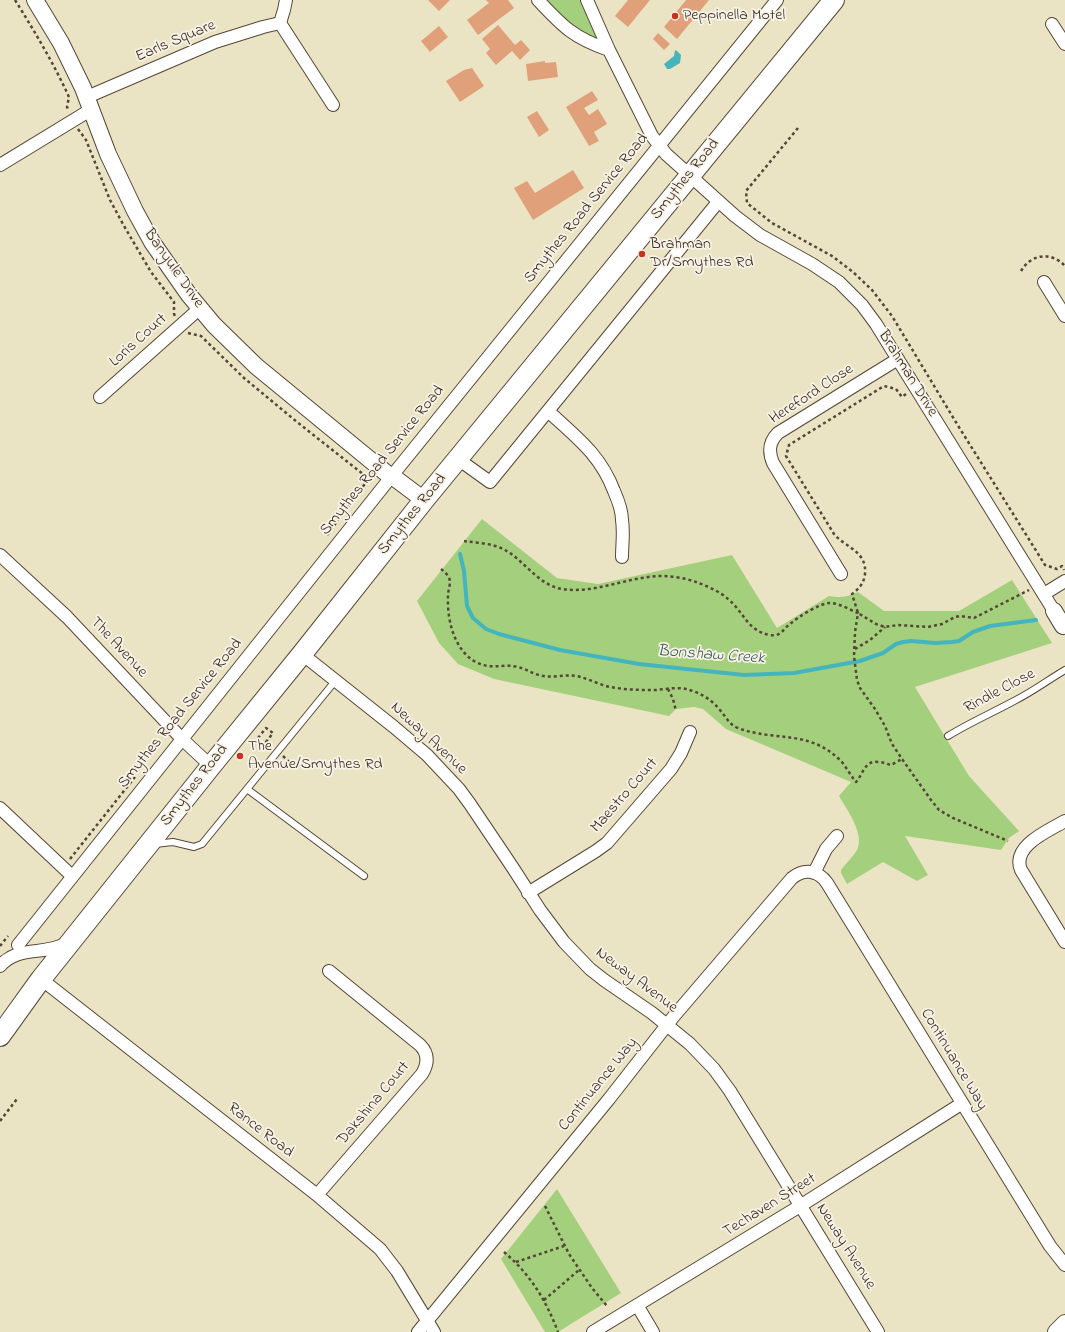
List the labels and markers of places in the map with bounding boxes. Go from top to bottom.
place label: Peppinella Motel [683,6,785,26]
marker: Peppinella Motel [670,11,680,21]
place label: Brahman Dr/Smythes Rd [650,235,753,273]
marker: Brahman Dr/Smythes Rd [637,249,647,259]
place label: The Avenue/Smythes Rd [248,737,383,775]
marker: The Avenue/Smythes Rd [235,751,245,761]

